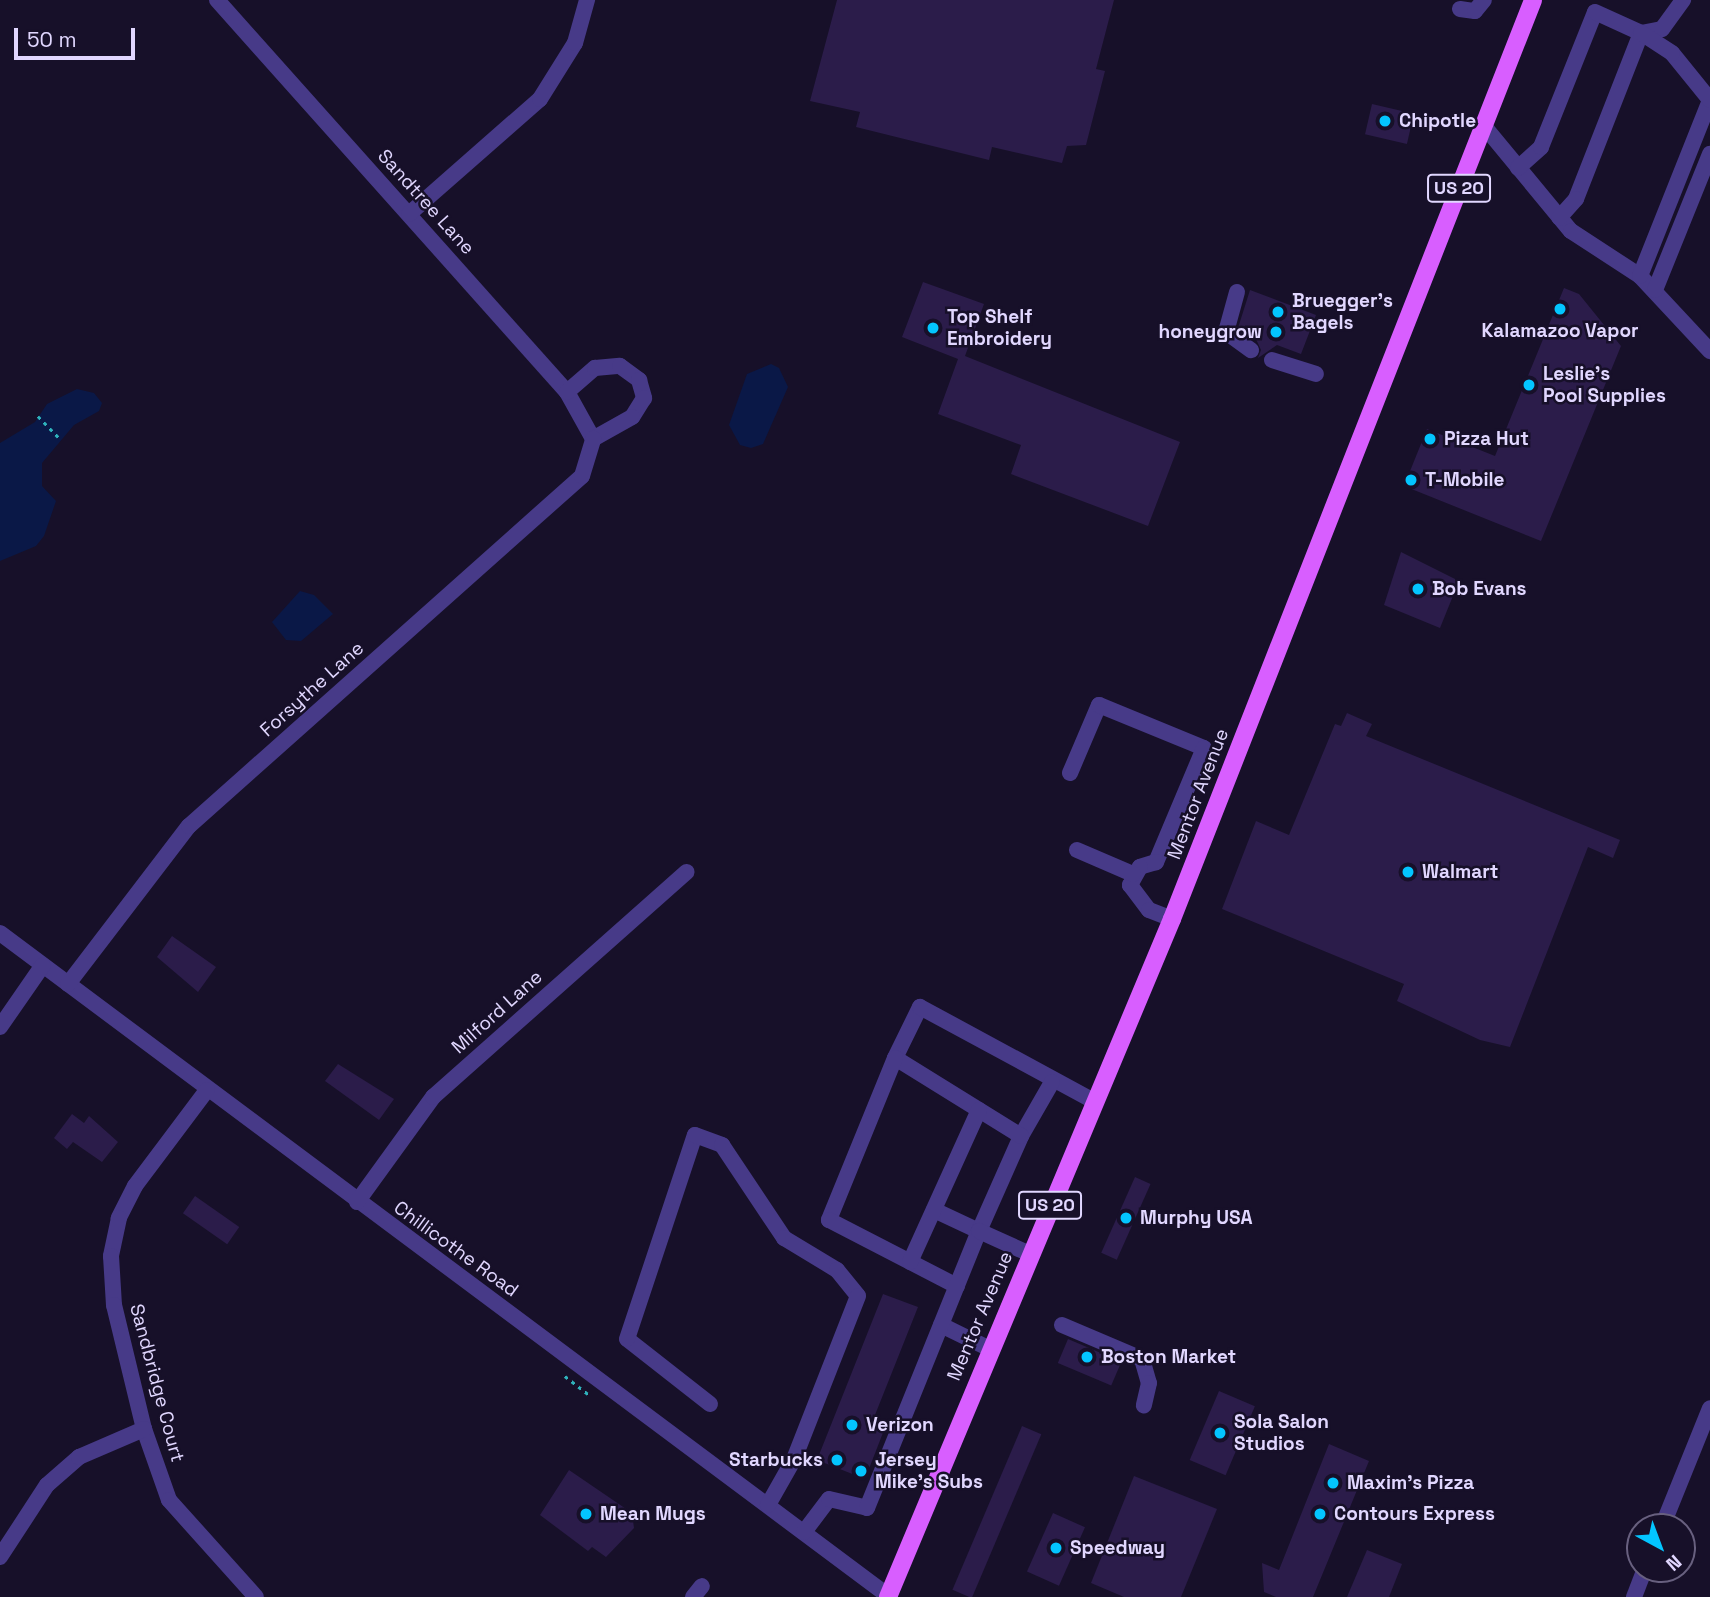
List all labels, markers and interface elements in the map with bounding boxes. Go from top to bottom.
scale bar [18,14,138,58]
text: 50 m [27,26,77,53]
place label: Chipotle [1399,110,1476,132]
marker: Chipotle [1377,113,1393,129]
street label: Sandtree Lane [373,145,479,259]
road number: US 20 [1426,174,1492,202]
place label: Bruegger's Bagels [1292,290,1393,334]
marker: Kalamazoo Vapor [1552,301,1568,317]
marker: Bruegger's Bagels [1270,304,1286,320]
place label: Top Shelf Embroidery [947,306,1052,350]
marker: Top Shelf Embroidery [925,320,941,336]
place label: Kalamazoo Vapor [1481,320,1639,342]
place label: honeygrow [1159,321,1262,343]
marker: honeygrow [1268,324,1284,340]
place label: Leslie's Pool Supplies [1543,363,1666,407]
marker: Leslie's Pool Supplies [1521,377,1537,393]
place label: Pizza Hut [1444,428,1529,450]
marker: Pizza Hut [1422,431,1438,447]
place label: T-Mobile [1425,469,1505,491]
marker: T-Mobile [1403,472,1419,488]
place label: Bob Evans [1432,578,1527,600]
marker: Bob Evans [1410,581,1426,597]
street label: Forsythe Lane [256,637,368,741]
street label: Mentor Avenue [1163,725,1233,863]
place label: Walmart [1422,861,1498,883]
marker: Walmart [1400,864,1416,880]
street label: Milford Lane [447,966,547,1058]
road number: US 20 [1017,1190,1083,1220]
street label: Chillicothe Road [389,1196,523,1302]
place label: Murphy USA [1140,1207,1253,1229]
marker: Murphy USA [1118,1210,1134,1226]
street label: Mentor Avenue [942,1248,1018,1384]
street label: Sandbridge Court [125,1302,189,1464]
place label: Boston Market [1101,1346,1236,1368]
marker: Boston Market [1079,1349,1095,1365]
place label: Sola Salon Studios [1234,1411,1329,1455]
place label: Verizon [866,1414,934,1436]
marker: Verizon [844,1417,860,1433]
marker: Sola Salon Studios [1212,1425,1228,1441]
place label: Starbucks [729,1449,823,1471]
place label: Jersey Mike's Subs [875,1449,983,1493]
marker: Starbucks [829,1452,845,1468]
marker: Jersey Mike's Subs [853,1463,869,1479]
place label: Maxim's Pizza [1347,1472,1474,1494]
marker: Maxim's Pizza [1325,1475,1341,1491]
place label: Mean Mugs [600,1503,706,1525]
place label: Contours Express [1334,1503,1495,1525]
marker: Mean Mugs [578,1506,594,1522]
marker: Contours Express [1312,1506,1328,1522]
north arrow [1626,1513,1696,1583]
place label: Speedway [1070,1537,1165,1559]
marker: Speedway [1048,1540,1064,1556]
text: N [1661,1549,1687,1576]

